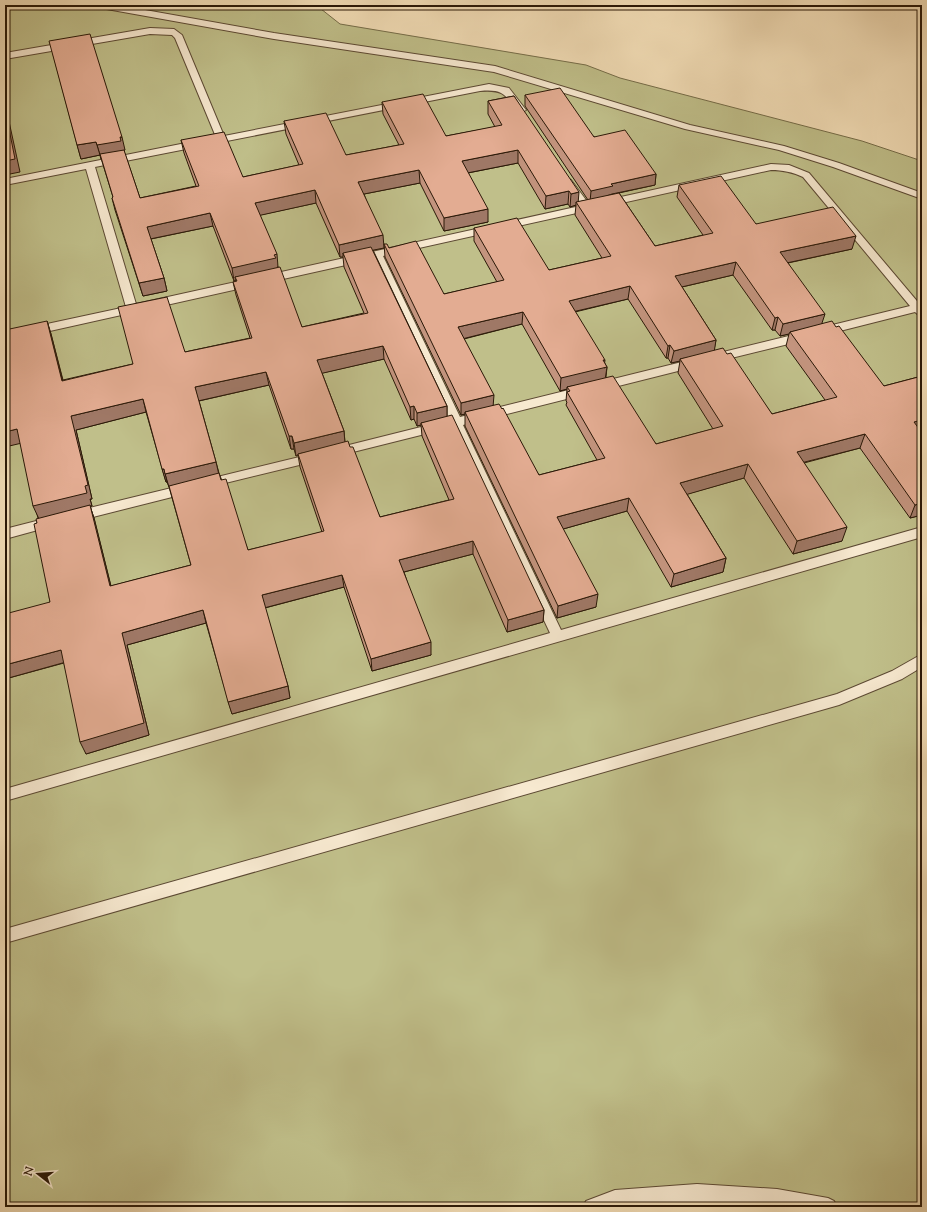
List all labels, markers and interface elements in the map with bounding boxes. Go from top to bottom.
north arrow [18,1154,58,1194]
text: N [20,1165,38,1179]

